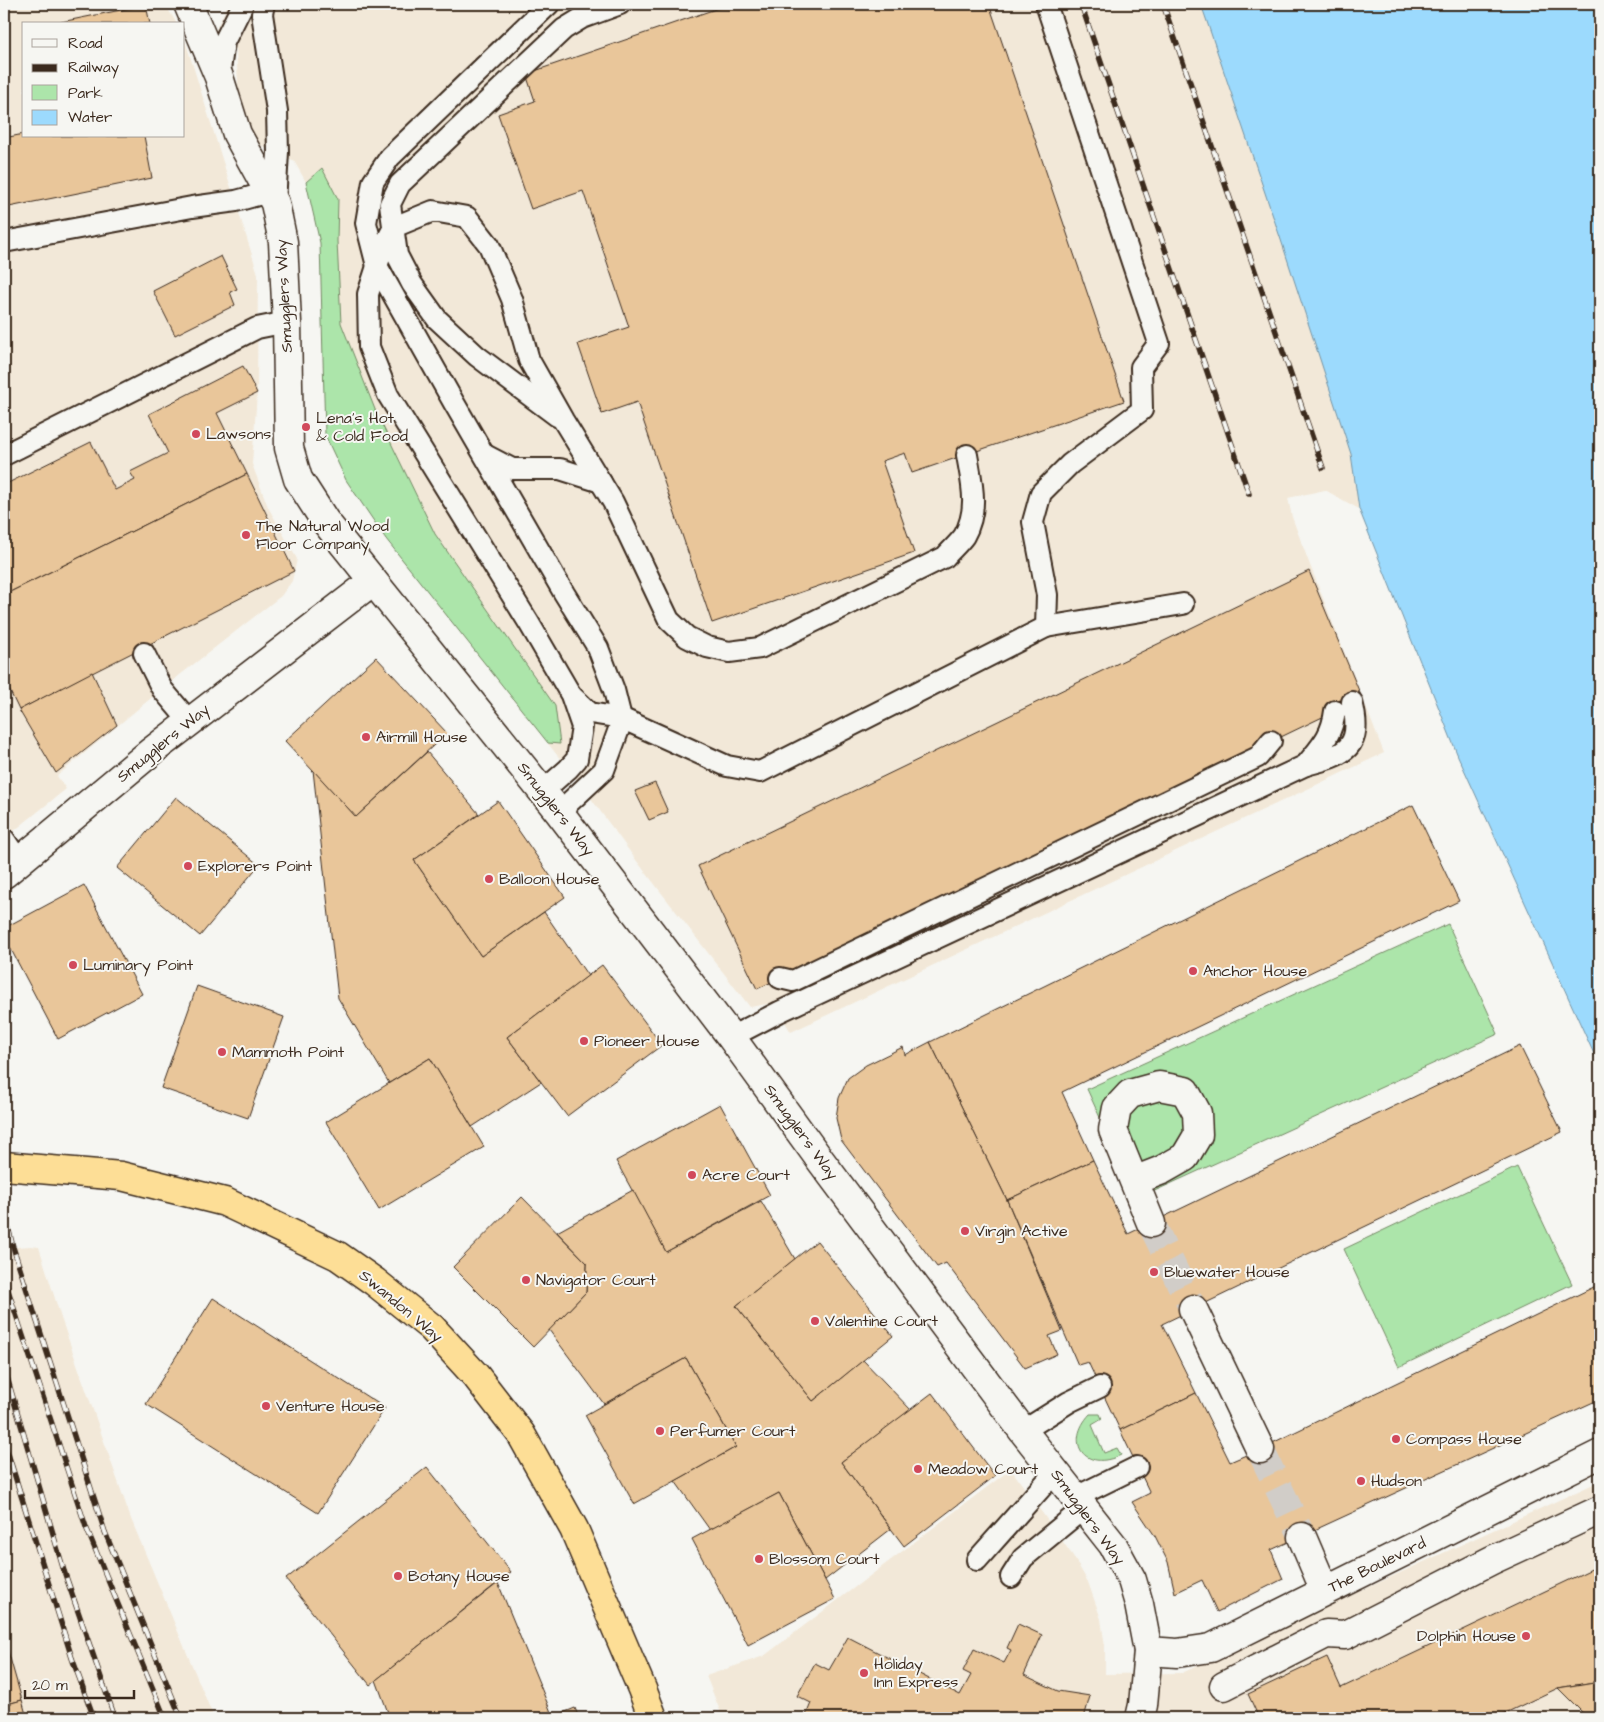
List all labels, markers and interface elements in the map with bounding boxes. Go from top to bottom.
legend [22,22,185,138]
text: Road [68,33,103,54]
text: Railway [68,57,119,79]
text: Park [68,83,103,104]
text: Water [68,107,112,128]
street label: Smugglers Way [270,238,299,353]
place label: Lena's Hot & Cold Food [316,407,408,447]
marker: Lena's Hot & Cold Food [300,421,312,433]
place label: Lawsons [206,423,271,445]
marker: Lawsons [190,428,202,440]
place label: The Natural Wood Floor Company [256,515,389,556]
marker: The Natural Wood Floor Company [240,529,252,541]
street label: Smugglers Way [112,699,215,788]
place label: Airmill House [376,726,468,748]
marker: Airmill House [360,731,372,743]
street label: Smugglers Way [512,757,600,861]
place label: Explorers Point [198,855,313,877]
marker: Explorers Point [182,860,194,872]
place label: Balloon House [499,868,600,890]
marker: Balloon House [483,873,495,885]
place label: Luminary Point [83,954,194,977]
marker: Luminary Point [67,959,79,971]
place label: Anchor House [1203,960,1307,982]
marker: Anchor House [1187,965,1199,977]
place label: Pioneer House [594,1030,700,1052]
marker: Pioneer House [578,1035,590,1047]
place label: Mammoth Point [232,1041,345,1063]
marker: Mammoth Point [216,1046,228,1058]
street label: Smugglers Way [758,1080,843,1185]
place label: Acre Court [702,1164,791,1186]
marker: Acre Court [686,1169,698,1181]
place label: Virgin Active [975,1220,1068,1243]
marker: Virgin Active [959,1225,971,1237]
place label: Bluewater House [1164,1261,1290,1283]
street label: Swandon Way [354,1264,448,1348]
marker: Bluewater House [1148,1266,1160,1278]
place label: Navigator Court [536,1269,656,1292]
marker: Navigator Court [520,1274,532,1286]
place label: Valentine Court [825,1310,939,1332]
marker: Valentine Court [809,1315,821,1327]
place label: Venture House [276,1395,385,1417]
marker: Venture House [260,1400,272,1412]
place label: Perfumer Court [670,1420,796,1442]
marker: Perfumer Court [654,1425,666,1437]
place label: Compass House [1406,1428,1522,1450]
marker: Compass House [1390,1433,1402,1445]
place label: Meadow Court [928,1458,1039,1480]
marker: Meadow Court [912,1463,924,1475]
street label: Smugglers Way [1045,1465,1130,1570]
place label: Hudson [1371,1470,1422,1492]
marker: Hudson [1355,1475,1367,1487]
street label: The Boulevard [1324,1532,1430,1598]
place label: Blossom Court [769,1548,880,1570]
marker: Blossom Court [753,1553,765,1565]
place label: Botany House [408,1565,510,1588]
marker: Botany House [392,1570,404,1582]
place label: Dolphin House [1417,1625,1516,1647]
marker: Dolphin House [1520,1630,1532,1642]
place label: Holiday Inn Express [874,1653,958,1693]
scale bar [25,1667,134,1699]
marker: Holiday Inn Express [858,1667,870,1679]
text: 20 m [32,1675,68,1696]

